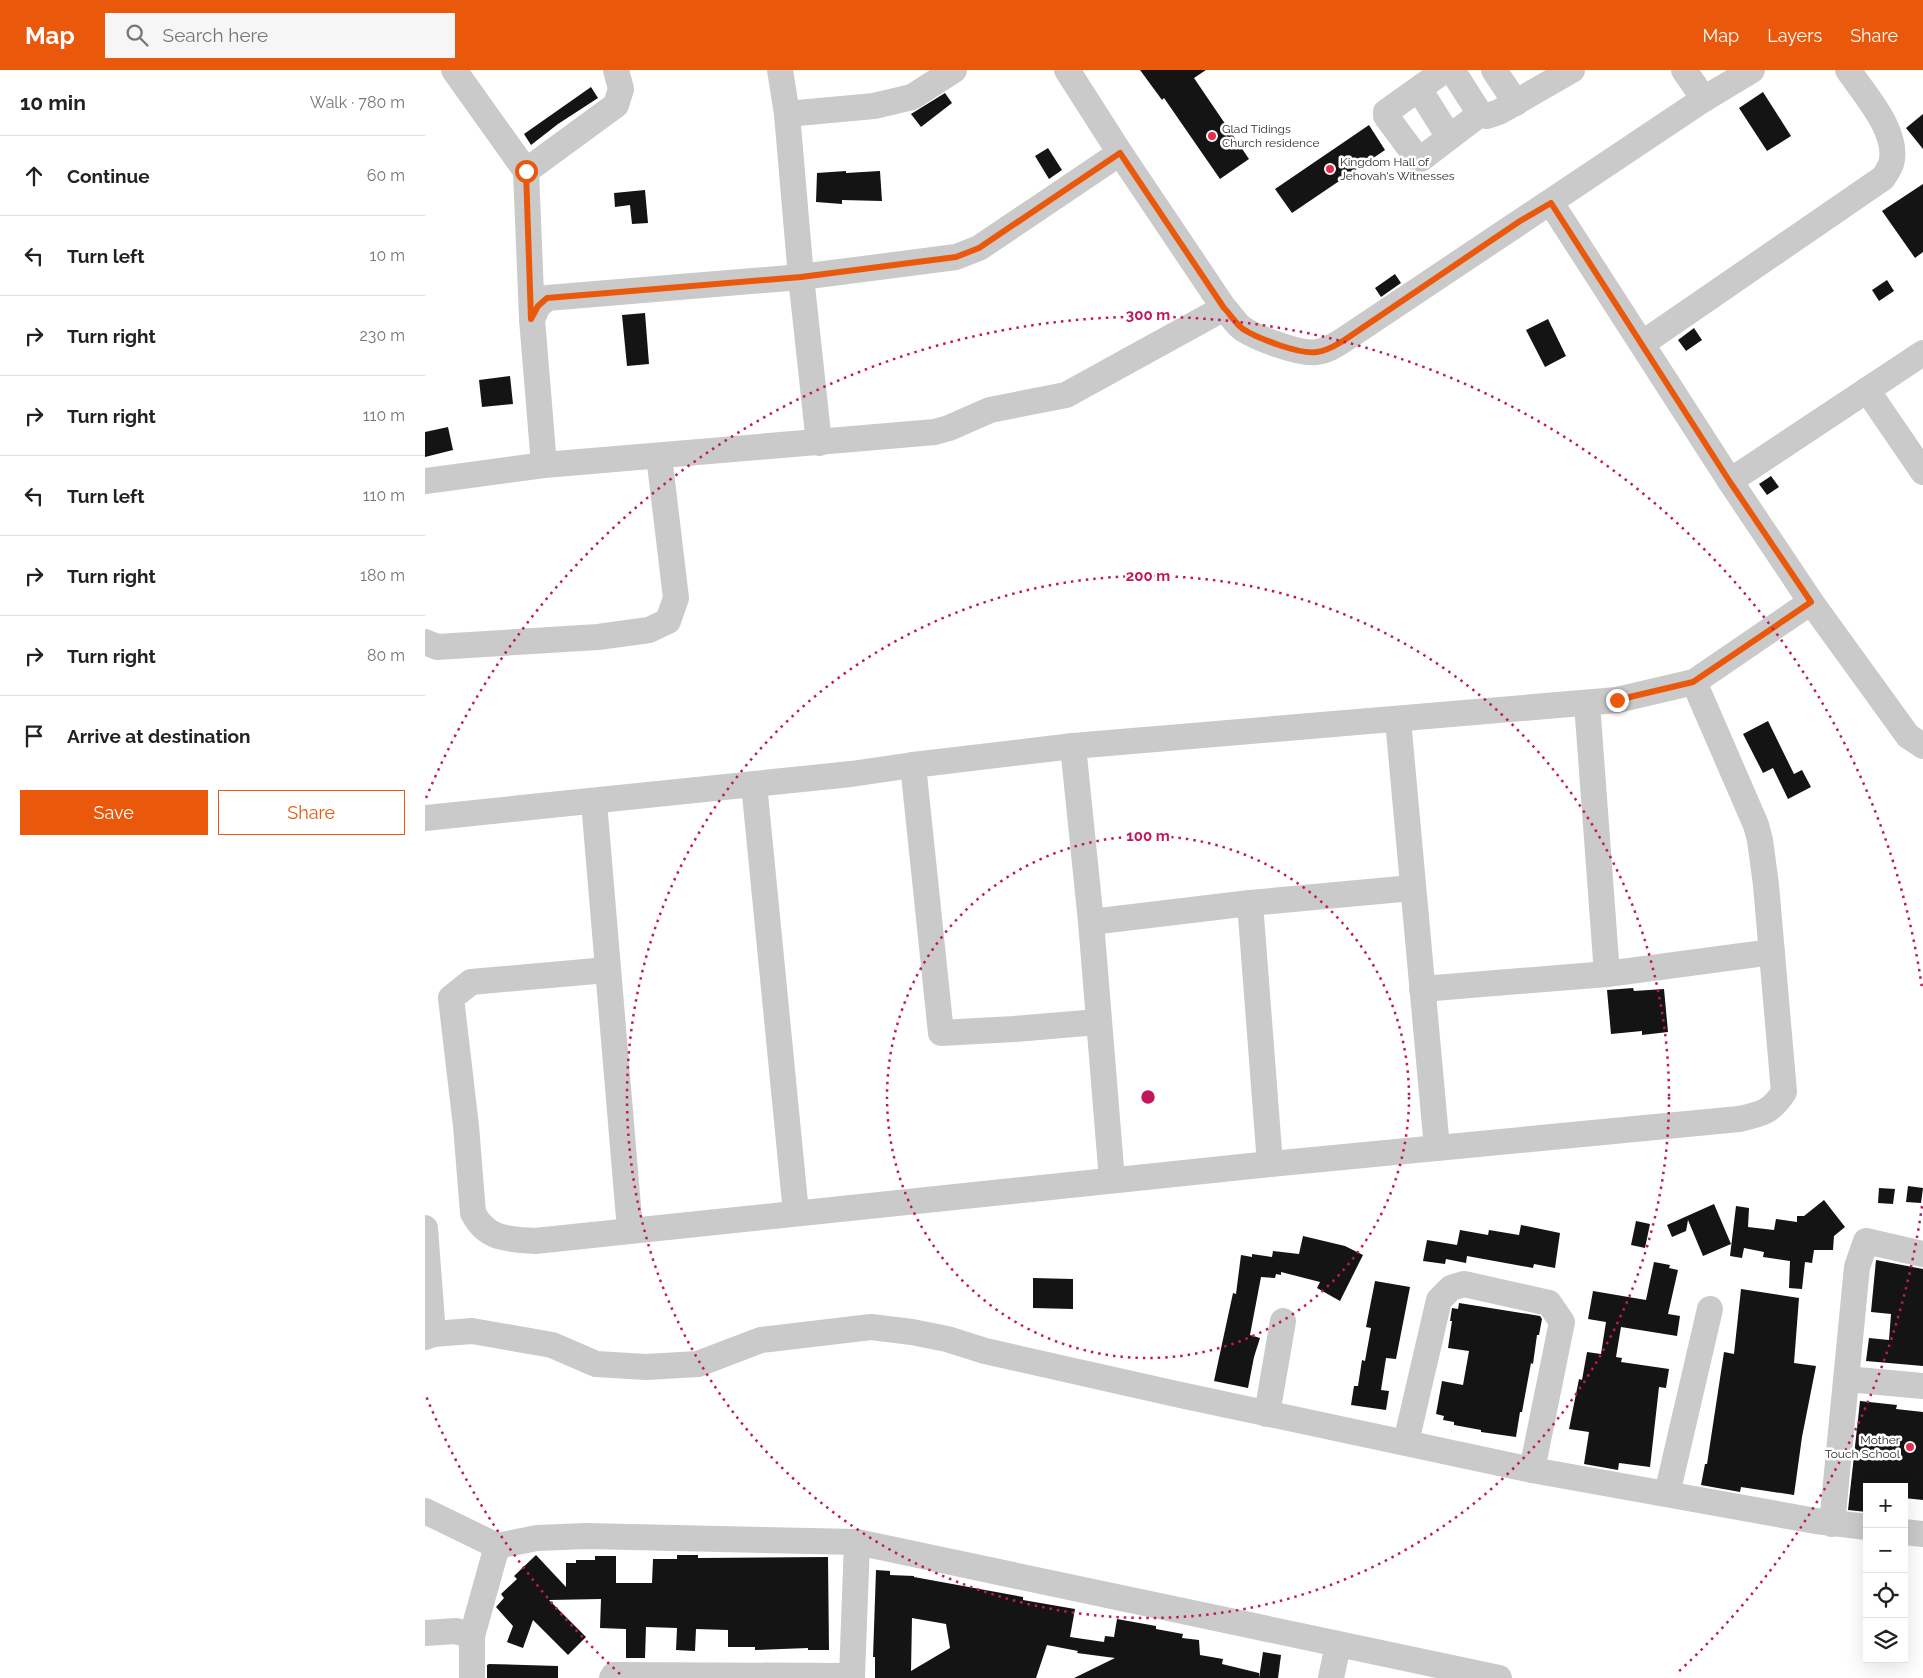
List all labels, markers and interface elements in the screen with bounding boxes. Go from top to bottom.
search box [105,13,455,58]
text: Map [25,21,75,50]
icon: search [123,21,151,49]
text: Search here [163,24,268,46]
text: Map [1703,25,1739,46]
text: Layers [1767,25,1822,46]
text: Share [1850,25,1898,46]
text: 10 min [20,90,86,115]
text: Walk · 780 m [310,93,405,112]
place label: Glad Tidings Church residence [1222,122,1320,150]
marker: Glad Tidings Church residence [1206,130,1218,142]
place label: Kingdom Hall of Jehovah's Witnesses [1340,155,1455,183]
route start [515,160,538,183]
icon: ahead [20,162,48,190]
marker: Kingdom Hall of Jehovah's Witnesses [1324,163,1336,175]
text: Continue [67,165,150,187]
text: 60 m [367,166,405,185]
icon: left [20,242,48,270]
text: Turn left [67,245,144,267]
text: 10 m [370,246,405,265]
text: 300 m [1126,306,1170,324]
icon: right [20,322,48,350]
text: Turn right [67,325,156,347]
text: 230 m [360,326,405,345]
icon: right [20,402,48,430]
text: Turn right [67,405,156,427]
text: 110 m [363,406,405,425]
icon: left [20,482,48,510]
text: Turn left [67,485,144,507]
text: 110 m [363,486,405,505]
icon: right [20,562,48,590]
text: Turn right [67,565,156,587]
text: 180 m [360,566,405,585]
text: 200 m [1126,567,1170,585]
icon: right [20,642,48,670]
text: Turn right [67,645,156,667]
text: 80 m [367,646,405,665]
route end [1606,689,1629,712]
icon: arrive [20,722,48,750]
text: Arrive at destination [67,725,251,747]
button: Save [20,790,208,835]
button: Share [218,790,405,835]
text: 100 m [1126,827,1170,845]
centre of rings [1139,1088,1157,1106]
place label: Mother Touch School [1825,1433,1901,1461]
marker: Mother Touch School [1904,1441,1916,1453]
map controls [1863,1483,1908,1663]
button: + [1863,1483,1908,1528]
button: − [1863,1528,1908,1573]
button: locate [1863,1573,1908,1618]
button: layers [1863,1618,1908,1663]

